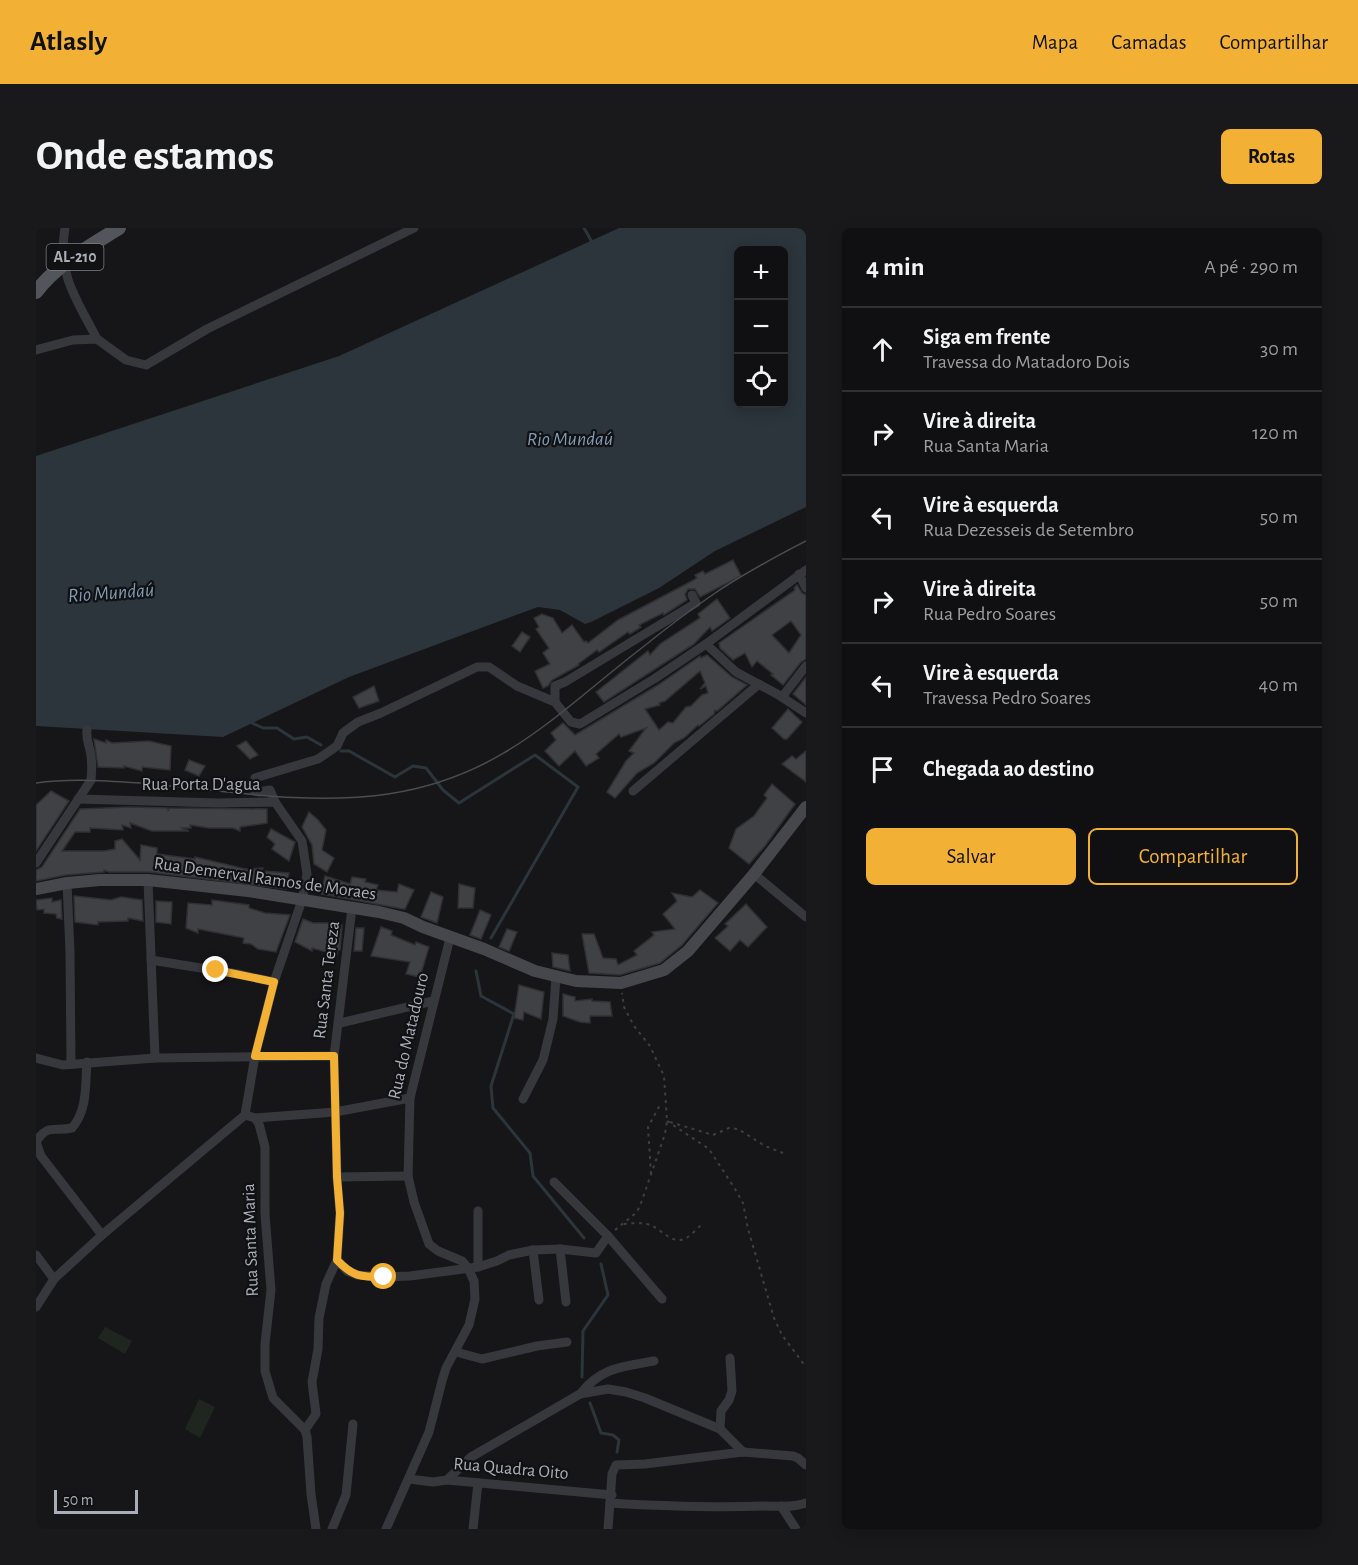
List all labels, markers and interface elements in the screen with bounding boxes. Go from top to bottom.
text: Atlasly [30,28,107,56]
text: Mapa [1032,32,1078,53]
text: Camadas [1111,32,1186,53]
text: Compartilhar [1219,32,1328,53]
button: Rotas [1221,129,1322,184]
text: Onde estamos [36,135,274,177]
road number: AL-210 [46,244,104,270]
map controls [734,246,788,408]
button: + [734,246,788,300]
text: 4 min [866,254,925,280]
text: A pé · 290 m [1204,257,1298,277]
button: − [734,300,788,354]
text: Siga em frente [923,326,1050,348]
icon: ahead [866,333,899,366]
text: 30 m [1260,339,1298,359]
text: Travessa do Matadoro Dois [923,352,1130,372]
button: locate [734,354,788,408]
text: Vire à direita [923,410,1036,432]
icon: right [866,417,899,450]
text: 120 m [1252,423,1298,443]
water label: Rio Mundaú [527,429,613,449]
text: Rua Santa Maria [923,436,1049,456]
text: Vire à esquerda [923,494,1059,516]
icon: left [866,501,899,534]
text: 50 m [1260,507,1298,527]
text: Rua Dezesseis de Setembro [923,520,1134,540]
text: Vire à direita [923,578,1036,600]
water label: Rio Mundaú [67,580,155,606]
icon: right [866,585,899,618]
text: 50 m [1260,591,1298,611]
text: Rua Pedro Soares [923,604,1056,624]
text: Vire à esquerda [923,662,1059,684]
icon: left [866,669,899,702]
text: 40 m [1259,675,1298,695]
text: Travessa Pedro Soares [923,688,1091,708]
icon: arrive [866,753,899,786]
text: Chegada ao destino [923,758,1094,780]
street label: Rua Porta D'agua [142,776,260,794]
button: Salvar [866,828,1076,885]
button: Compartilhar [1088,828,1298,885]
street label: Rua Demerval Ramos de Moraes [153,854,377,904]
street label: Rua Santa Tereza [311,920,343,1040]
route end [202,956,228,982]
street label: Rua do Matadouro [386,971,432,1101]
street label: Rua Santa Maria [240,1183,262,1297]
route start [370,1263,396,1289]
street label: Rua Quadra Oito [453,1455,569,1483]
scale bar [54,1487,138,1514]
text: 50 m [63,1492,94,1508]

